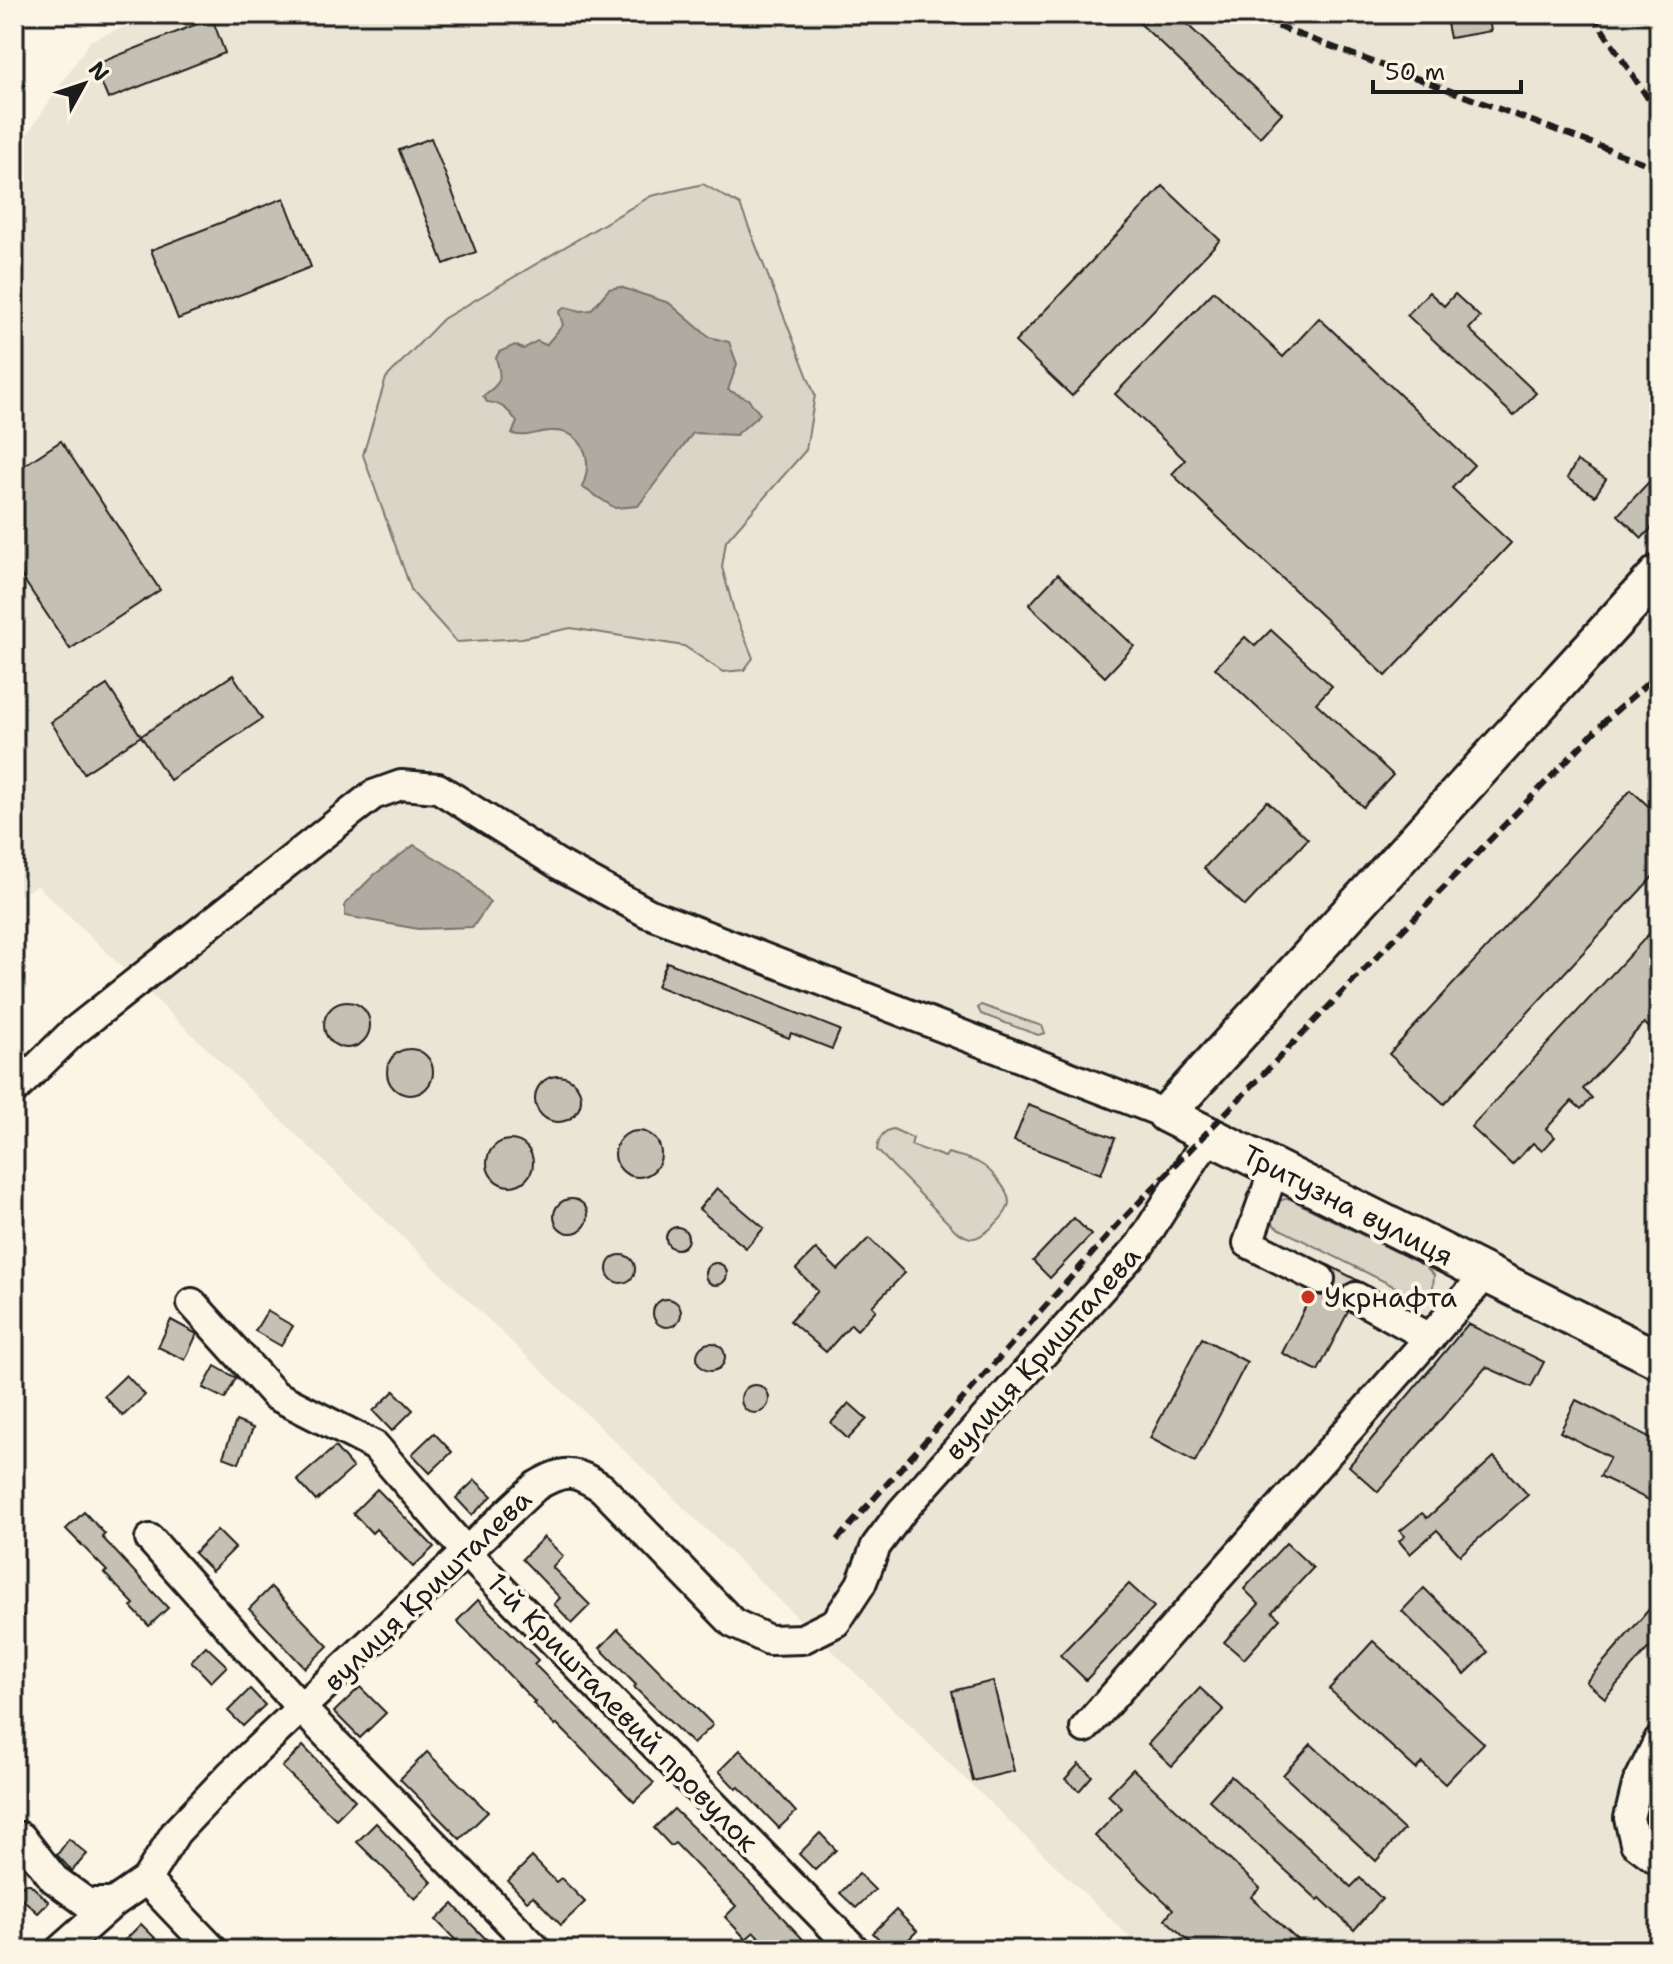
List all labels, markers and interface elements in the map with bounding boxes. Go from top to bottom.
north arrow [44,44,124,124]
scale bar [1373,44,1521,94]
text: N [82,55,116,87]
text: 50 m [1385,56,1445,88]
street label: Тритузна вулиця [1236,1135,1460,1275]
street label: вулиця Кришталева [936,1238,1148,1468]
place label: Укрнафта [1324,1278,1457,1316]
marker: Укрнафта [1299,1288,1317,1306]
street label: вулиця Кришталева [315,1480,539,1700]
street label: 1-й Кришталевий провулок [479,1564,767,1860]

